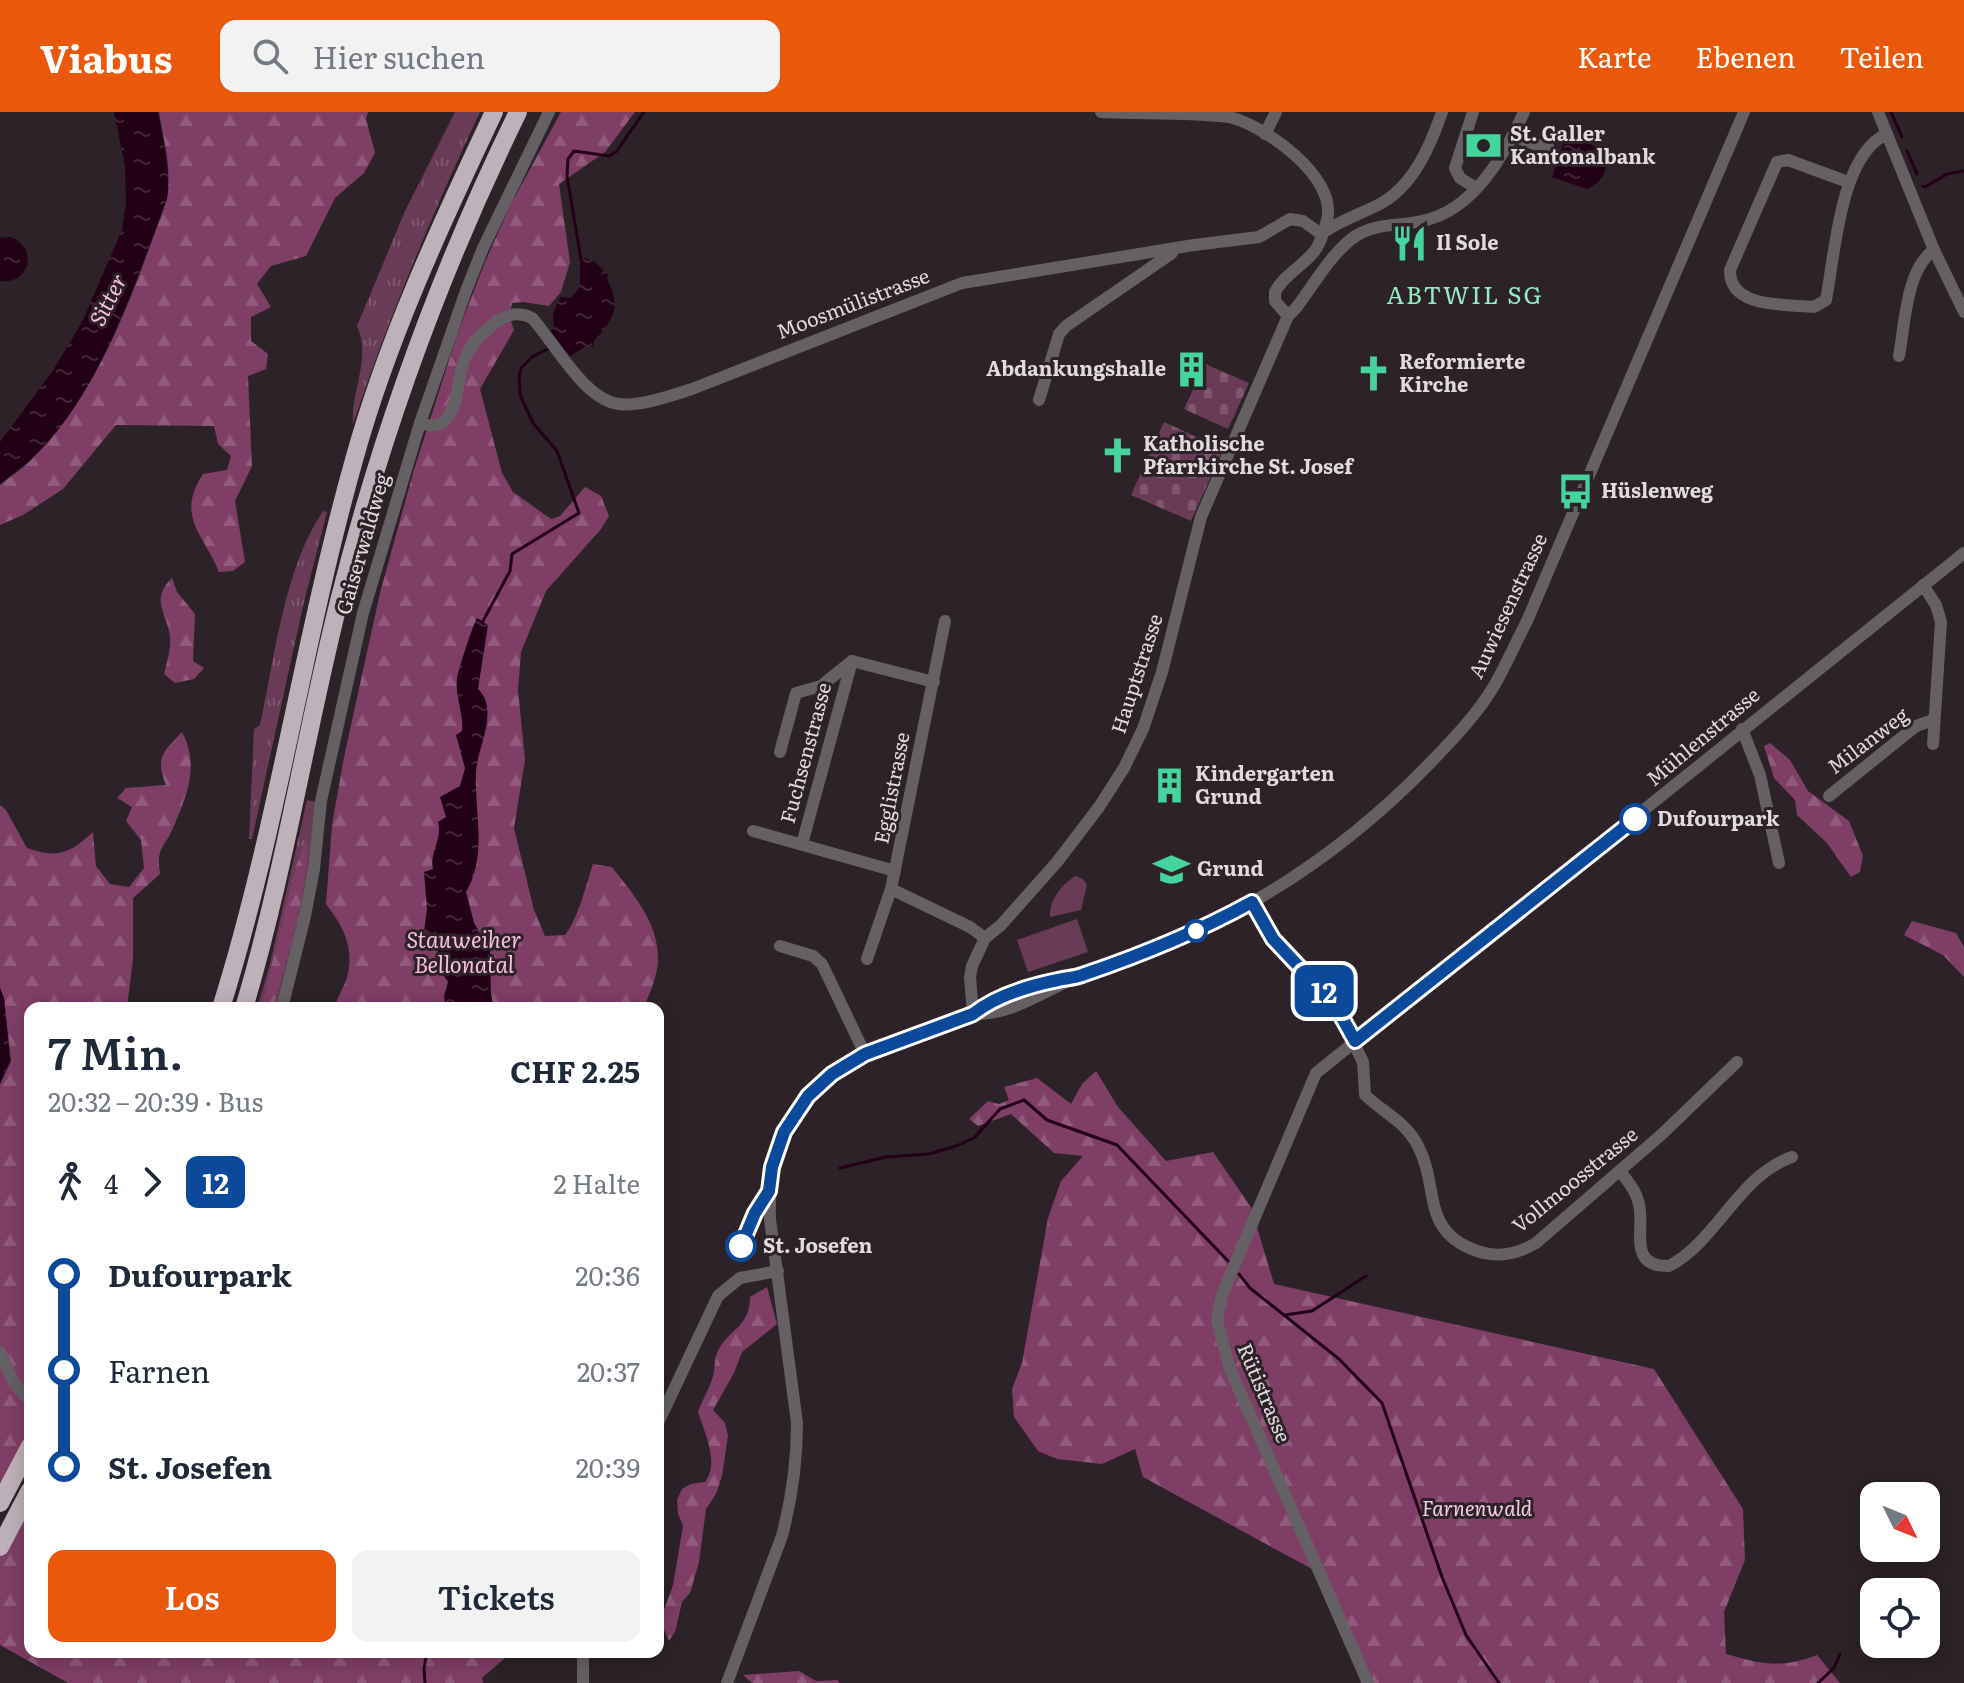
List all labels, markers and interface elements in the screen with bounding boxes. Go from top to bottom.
search box [220,20,780,92]
text: Viabus [40,28,172,85]
icon: search [248,34,292,78]
text: Hier suchen [312,34,485,78]
text: Karte [1577,35,1652,77]
text: Ebenen [1696,35,1796,77]
text: Teilen [1840,35,1924,77]
place label: St. Galler Kantonalbank [1510,117,1656,170]
bank icon: St. Galler Kantonalbank [1465,126,1503,164]
restaurant icon: Il Sole [1391,224,1429,262]
place label: Il Sole [1436,226,1499,256]
street label: Moosmülistrasse [771,259,933,345]
water label: Sitter [80,267,134,331]
district label: ABTWIL SG [1386,276,1544,311]
place label: Reformierte Kirche [1399,345,1525,398]
building icon: Abdankungshalle [1173,350,1211,388]
place label: Abdankungshalle [986,352,1166,382]
church icon: Reformierte Kirche [1354,355,1392,393]
place label: Katholische Pfarrkirche St. Josef [1143,427,1355,480]
church icon: Katholische Pfarrkirche St. Josef [1098,436,1136,474]
street label: Gaiserwaldweg [327,468,396,618]
bus stop icon: Hüslenweg [1556,472,1594,510]
place label: Hüslenweg [1601,474,1714,504]
street label: Auwiesenstrasse [1459,528,1553,683]
street label: Hauptstrasse [1102,610,1169,737]
street label: Fuchsenstrasse [771,679,837,826]
street label: Mühlenstrasse [1638,679,1765,792]
street label: Milanweg [1820,698,1914,780]
street label: Egglistrasse [865,729,916,846]
place label: Kindergarten Grund [1195,757,1335,810]
building icon: Kindergarten Grund [1150,767,1188,805]
place label: Dufourpark [1657,802,1780,832]
marker: Dufourpark [1620,804,1650,834]
school or university icon: Grund [1152,850,1190,888]
place label: Grund [1197,852,1264,882]
unlabelled marker [1185,920,1207,942]
water label: Stauweiher Bellonatal [407,922,521,980]
line badge: 12 [1288,965,1360,1017]
text: 12 [1311,970,1337,1012]
text: 7 Min. [48,1018,183,1084]
text: CHF 2.25 [510,1048,640,1092]
text: 20:32 – 20:39 · Bus [48,1081,263,1120]
street label: Vollmoosstrasse [1504,1118,1643,1239]
icon: walk [48,1160,92,1204]
icon: forward [130,1160,174,1204]
text: 12 [202,1161,229,1203]
text: 4 [104,1163,118,1202]
text: 2 Halte [553,1163,640,1202]
place label: St. Josefen [763,1229,872,1259]
marker: St. Josefen [726,1231,756,1261]
text: Dufourpark [108,1252,292,1296]
text: 20:36 [575,1255,640,1294]
street label: Rütistrasse [1231,1338,1300,1447]
text: Farnen [108,1348,210,1392]
text: 20:37 [577,1351,640,1390]
text: St. Josefen [108,1444,272,1488]
text: 20:39 [576,1447,640,1486]
north arrow [1860,1482,1940,1562]
map controls [1860,1482,1940,1658]
park label: Farnenwald [1422,1492,1533,1522]
button: Los [48,1550,336,1642]
button: Tickets [352,1550,640,1642]
button: locate [1860,1578,1940,1658]

